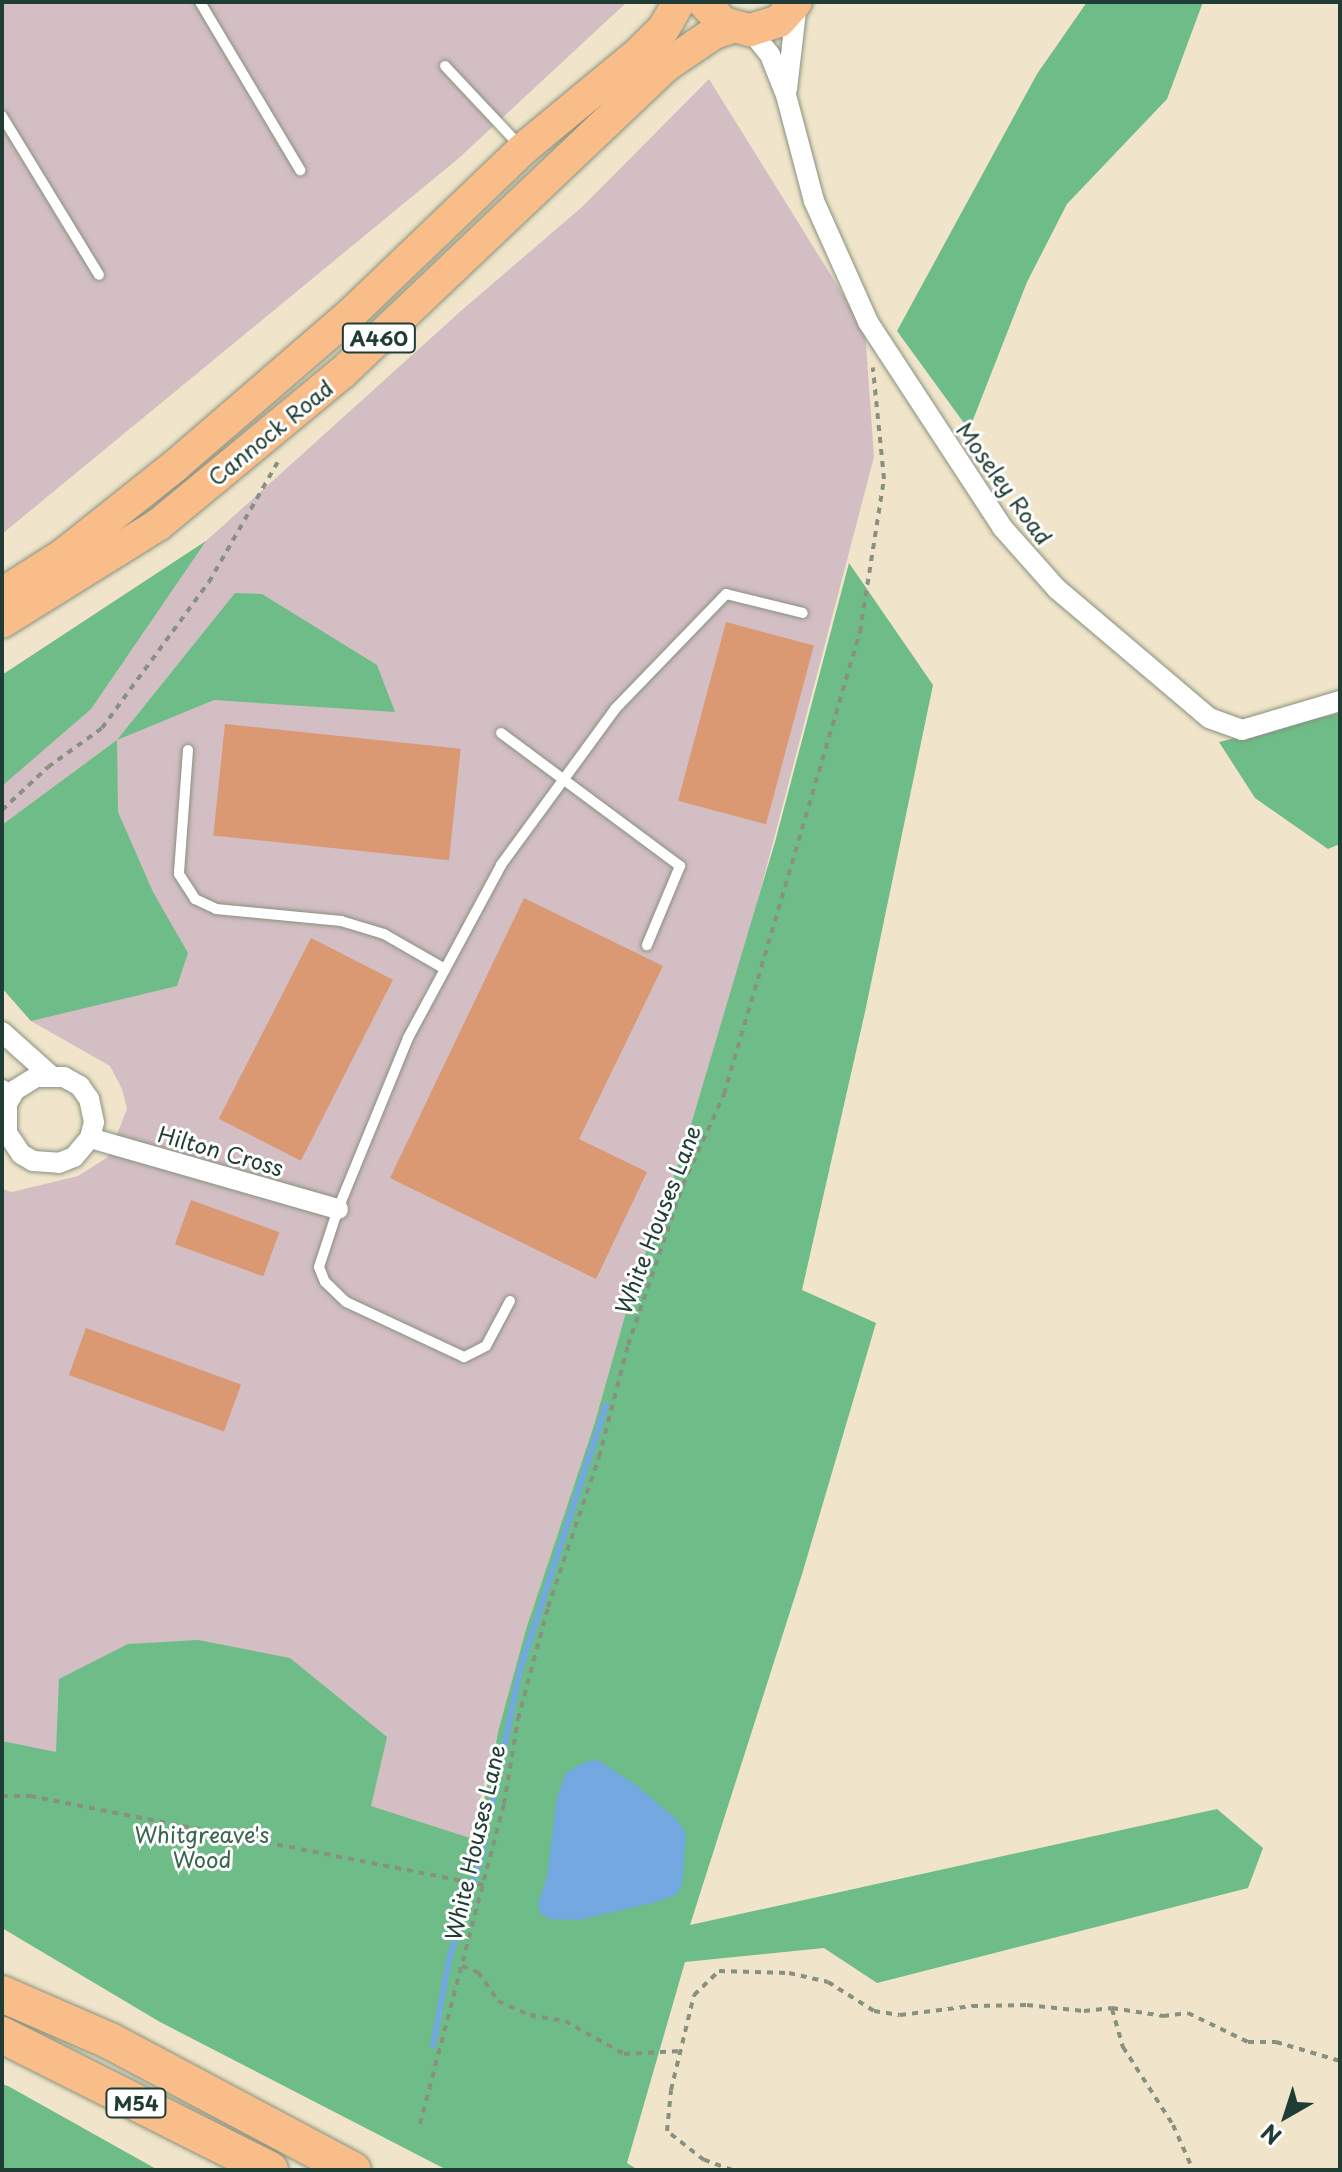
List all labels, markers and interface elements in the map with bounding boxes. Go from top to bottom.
road number: A460 [341,322,417,354]
street label: Cannock Road [202,374,338,490]
street label: Moseley Road [951,416,1059,550]
street label: Hilton Cross [155,1119,287,1181]
street label: White Houses Lane [609,1121,705,1317]
street label: White Houses Lane [439,1741,509,1943]
park label: Whitgreave's Wood [135,1820,269,1872]
north arrow [1246,2076,1326,2156]
road number: M54 [104,2087,168,2119]
text: N [1253,2117,1288,2153]

